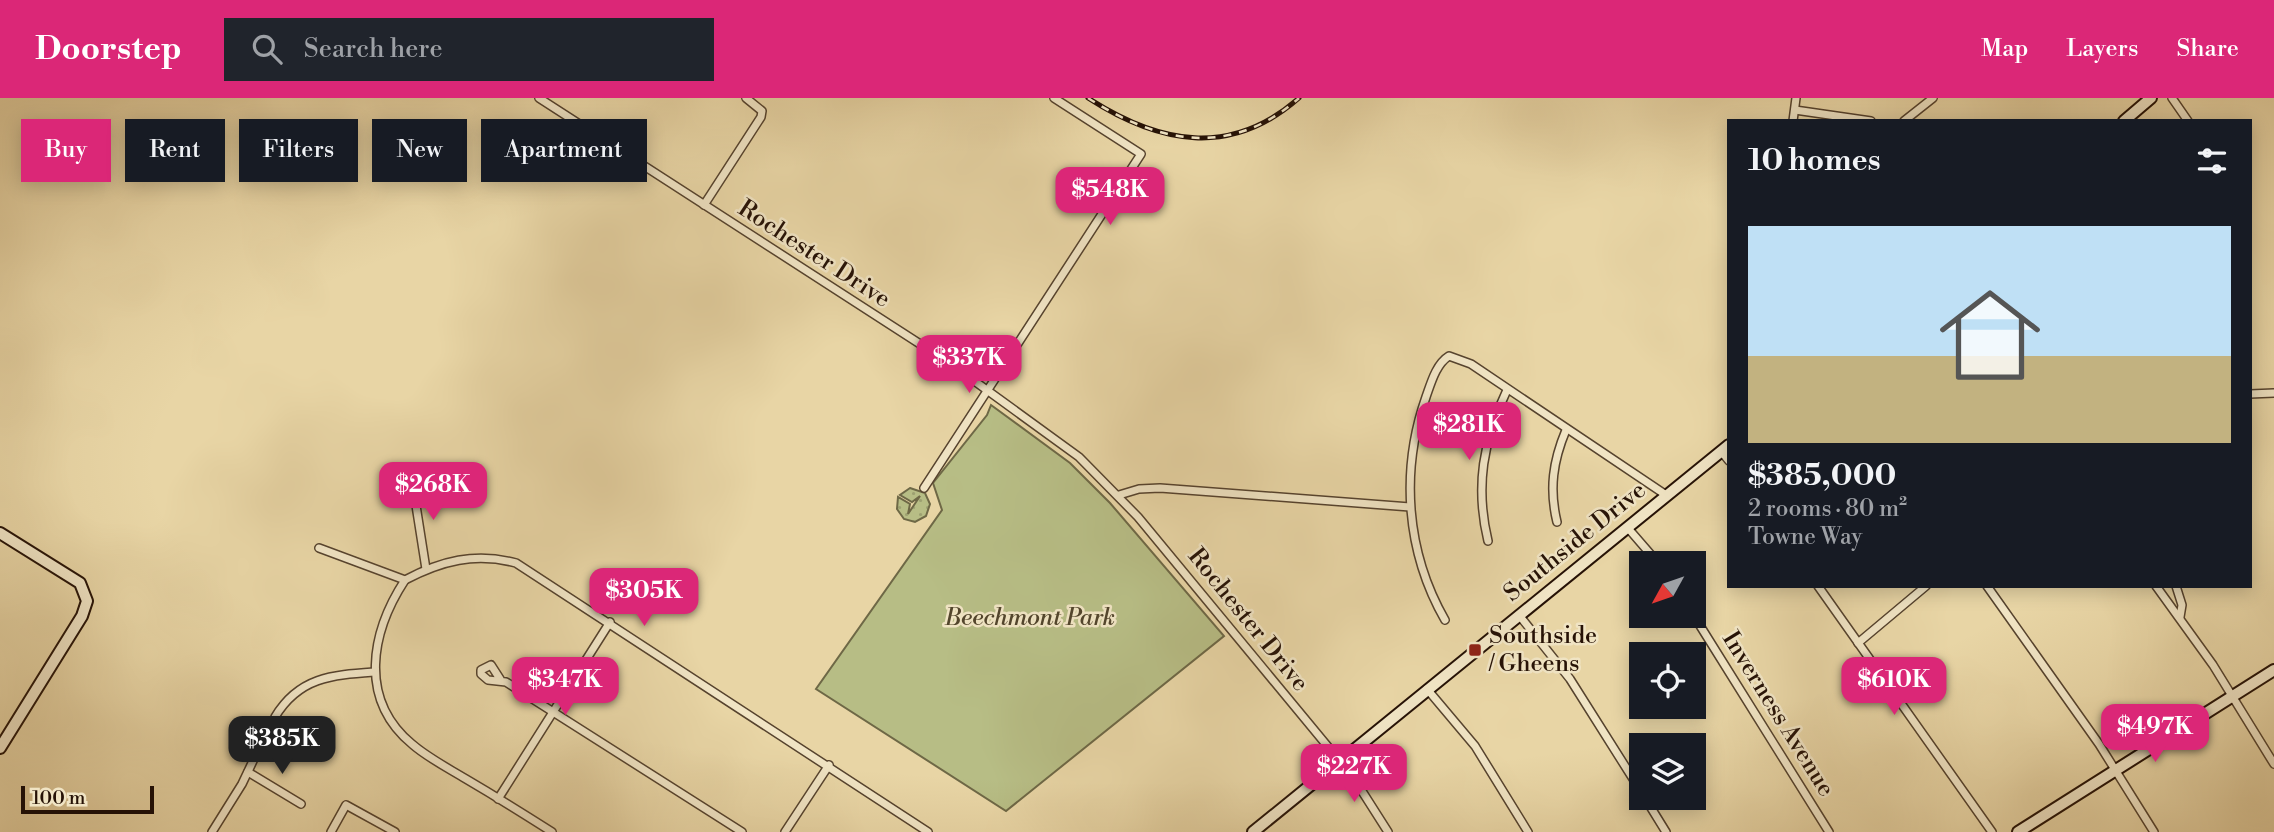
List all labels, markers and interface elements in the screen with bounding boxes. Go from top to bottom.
search box [224,18,714,81]
text: Doorstep [35,29,182,70]
icon: search [248,30,286,68]
text: Search here [304,33,443,65]
text: Map [1981,34,2028,64]
text: Layers [2066,34,2138,64]
text: Share [2176,34,2239,64]
chip: Buy [21,119,111,182]
chip: Rent [125,119,225,182]
chip: Filters [239,119,358,182]
chip: New [372,119,467,182]
chip: Apartment [481,119,647,182]
text: 10 homes [1748,142,1881,180]
icon: filters [2193,142,2231,180]
pin: $548K [1061,167,1159,227]
text: $548K [1071,176,1149,204]
street label: Rochester Drive [732,194,896,314]
icon: home [1927,272,2053,398]
pin: $337K [920,336,1018,395]
text: $337K [932,344,1006,372]
pin: $281K [1420,402,1518,462]
text: $281K [1433,411,1505,439]
text: $385,000 [1748,457,1896,495]
pin: $268K [384,462,482,522]
text: $268K [395,471,471,499]
street label: Southside Drive [1498,476,1652,608]
text: 2 rooms · 80 m² [1748,495,1907,523]
text: Towne Way [1748,523,1863,551]
street label: Rochester Drive [1181,542,1315,698]
north arrow [1629,551,1706,628]
map controls [1629,551,1706,810]
pin: $305K [595,568,693,628]
text: $305K [605,577,683,605]
park label: Beechmont Park [944,603,1115,633]
place label: Southside / Gheens [1488,621,1597,679]
street label: Inverness Avenue [1715,626,1841,802]
marker: Southside / Gheens [1467,642,1483,658]
button: locate [1629,642,1706,719]
pin: $347K [516,658,614,717]
pin: $610K [1845,658,1943,717]
text: $347K [528,666,602,694]
text: $610K [1857,666,1931,694]
pin: $497K [2106,704,2204,764]
text: $497K [2117,713,2193,741]
pin: $385K [233,716,331,776]
text: $385K [244,725,320,753]
button: layers [1629,733,1706,810]
pin: $227K [1305,744,1403,804]
text: $227K [1317,753,1391,781]
scale bar [21,783,154,815]
text: 100 m [32,786,85,810]

